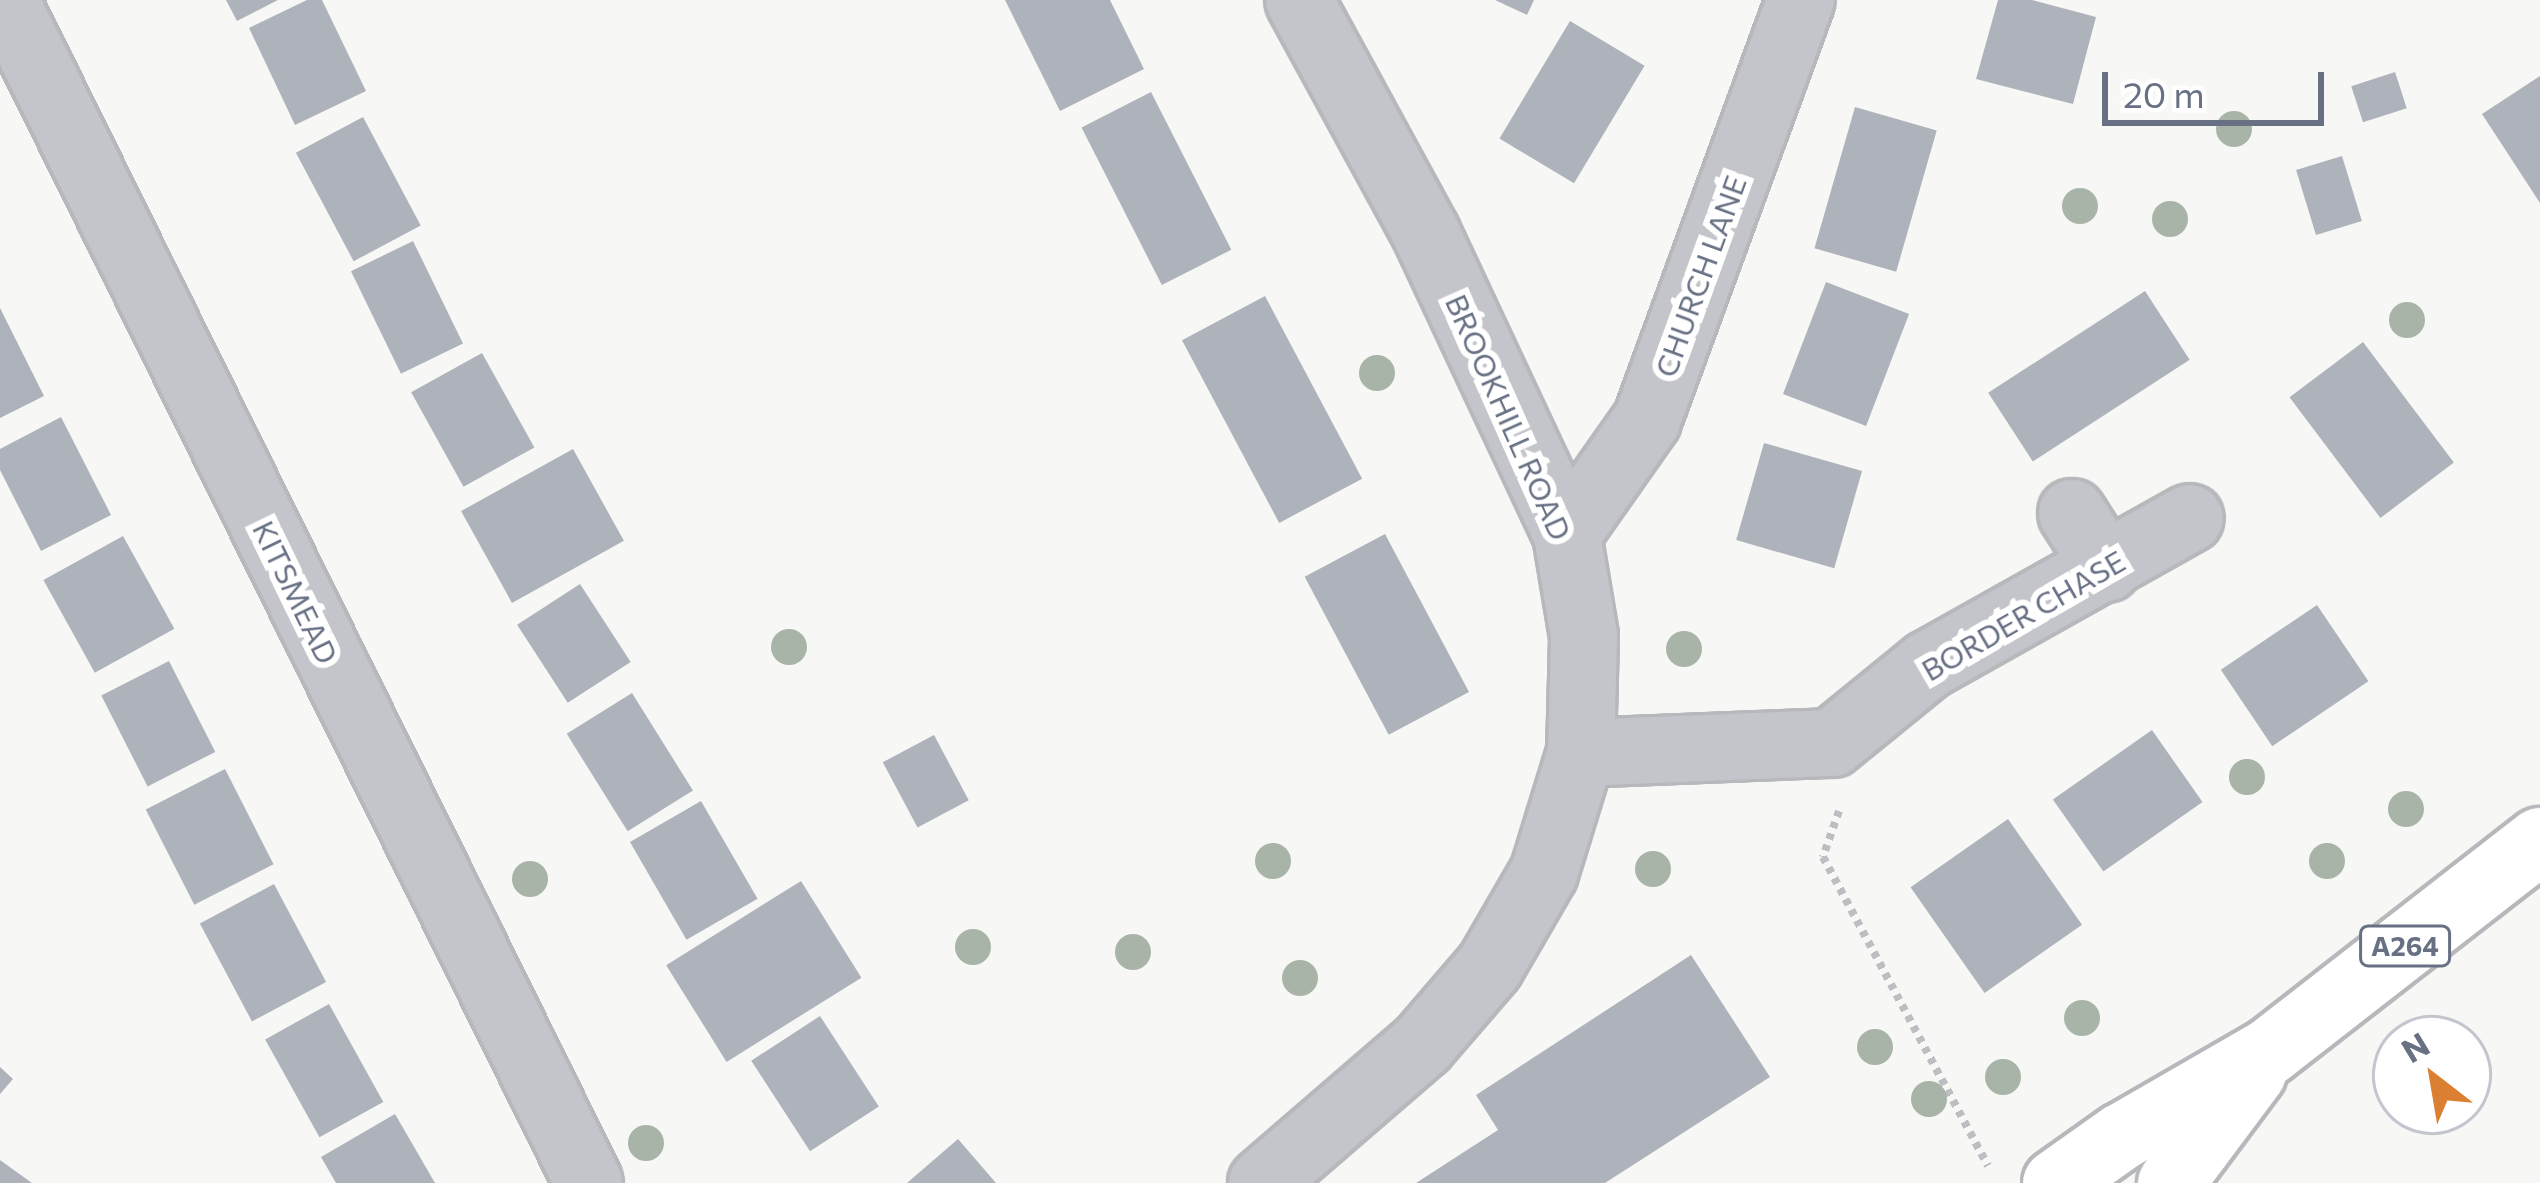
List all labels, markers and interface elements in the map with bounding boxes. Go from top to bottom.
scale bar [2108,48,2330,122]
text: 20 m [2123,71,2205,115]
street label: CHURCH LANE [1647,170,1753,382]
street label: BROOKHILL ROAD [1439,289,1579,545]
street label: KITSMEAD [246,515,346,669]
street label: BORDER CHASE [1915,542,2131,688]
road number: A264 [2357,925,2453,967]
north arrow [2372,1015,2492,1135]
text: N [2394,1022,2436,1070]

